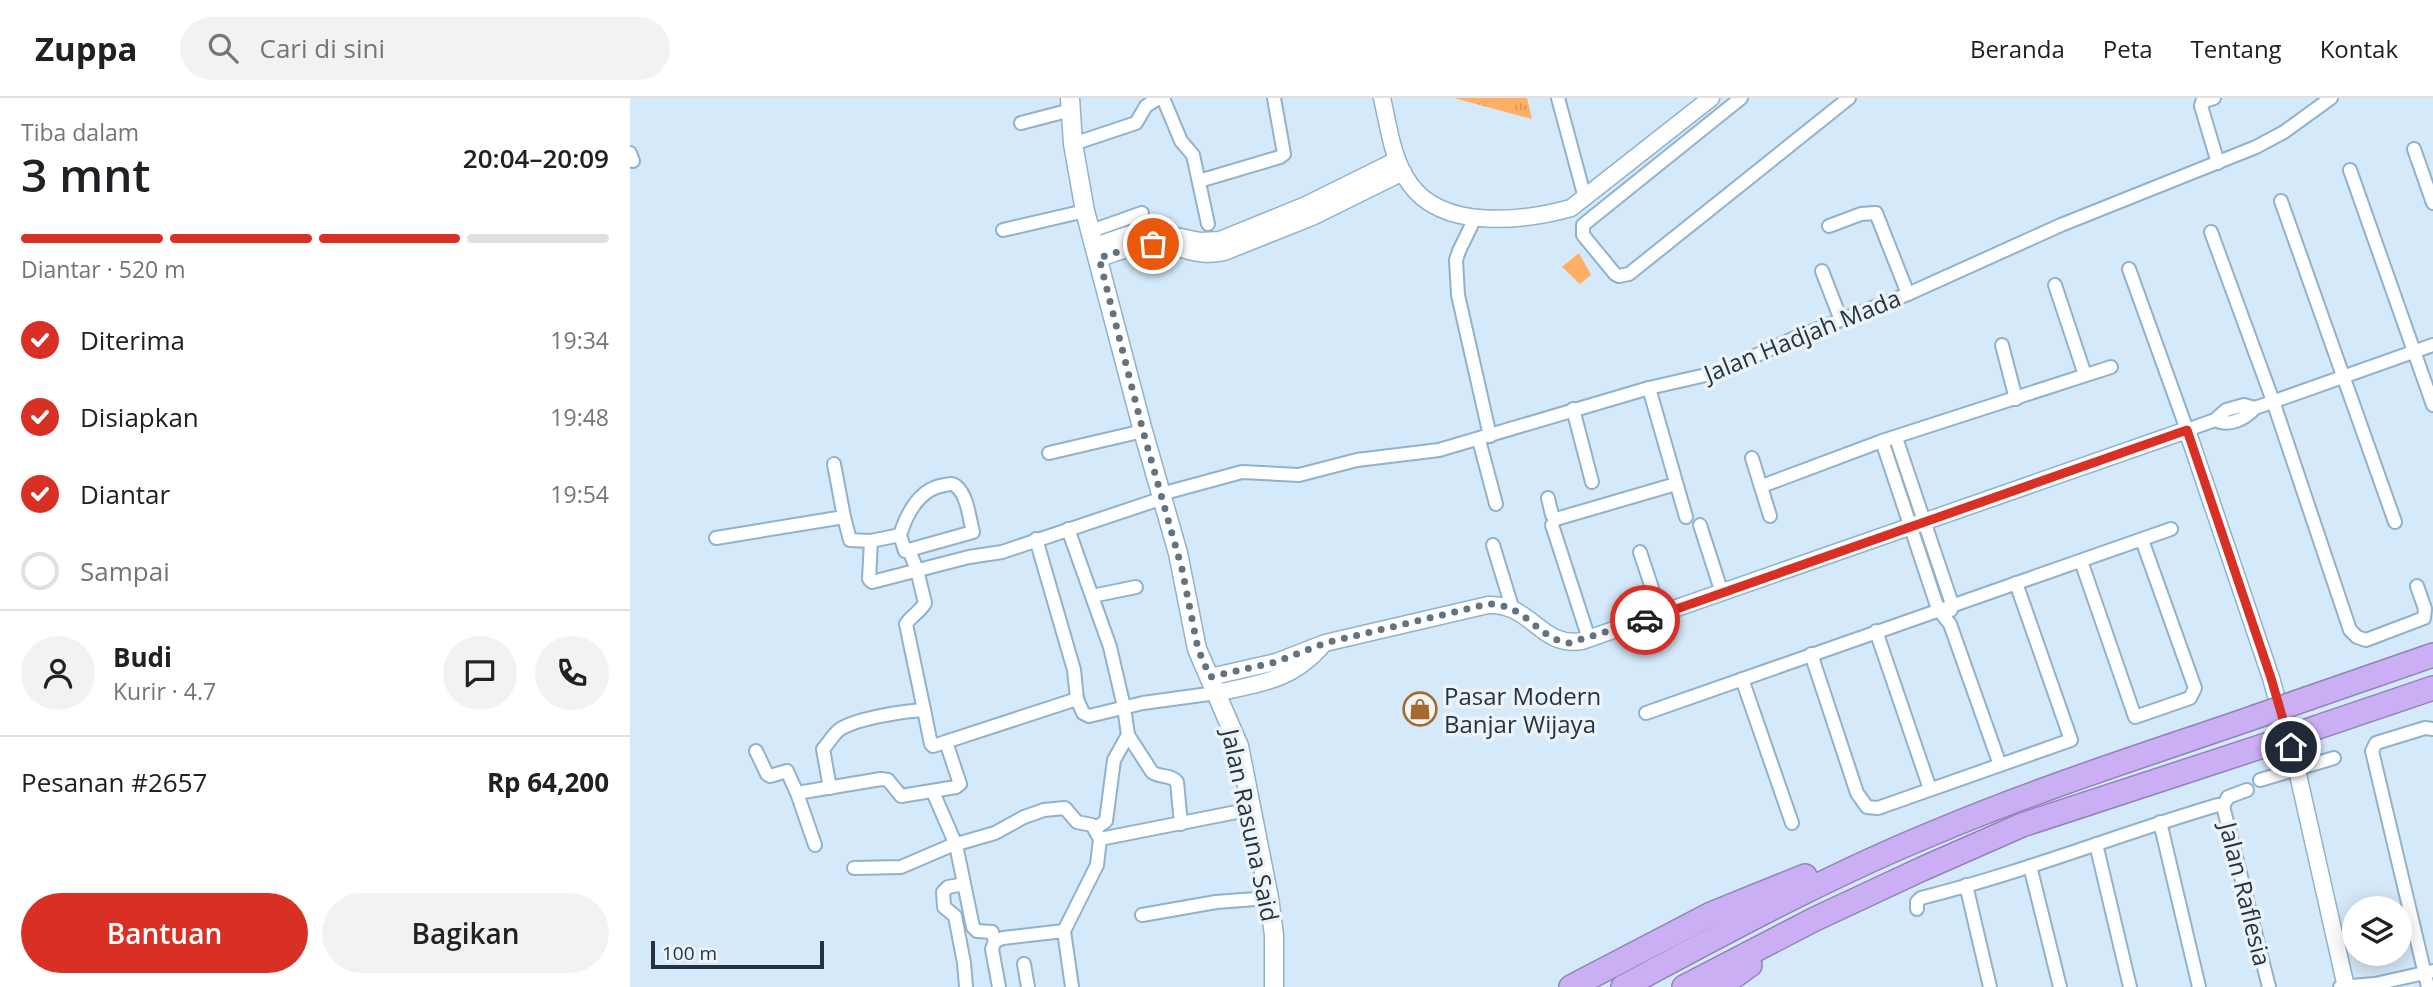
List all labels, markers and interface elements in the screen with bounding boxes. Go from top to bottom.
search box [180,17,670,80]
text: Zuppa [35,26,138,71]
icon: search [204,29,242,67]
text: Cari di sini [260,30,385,66]
text: Beranda [1970,32,2065,65]
text: Peta [2103,32,2153,65]
text: Tentang [2191,32,2282,65]
text: Kontak [2320,32,2398,65]
text: Tiba dalam [21,116,139,148]
text: 20:04–20:09 [463,140,609,176]
text: 3 mnt [21,143,151,205]
pin [1123,214,1183,274]
icon: bag [1134,225,1172,263]
text: Diantar · 520 m [21,253,185,285]
street label: Jalan Hadjah Mada [1697,281,1905,390]
icon: check [21,321,59,359]
text: Diterima [80,322,185,358]
text: 19:34 [550,324,609,356]
icon: check [21,398,59,436]
text: Disiapkan [80,399,199,435]
text: 19:48 [550,401,609,433]
icon: check [21,475,59,513]
text: Diantar [80,476,170,512]
text: 19:54 [550,478,609,510]
text: Sampai [80,553,170,589]
courier [1610,585,1680,655]
icon: car [1626,601,1664,639]
button: person [21,636,95,710]
button: chat [443,636,517,710]
button: phone [535,636,609,710]
text: Budi [113,639,172,675]
text: Kurir · 4.7 [113,675,216,707]
place label: Pasar Modern Banjar Wijaya [1444,679,1601,740]
shop icon: Pasar Modern Banjar Wijaya [1401,690,1439,728]
pin [2261,717,2321,777]
street label: Jalan Rasuna Said [1214,724,1288,924]
icon: home [2272,728,2310,766]
text: Pesanan #2657 [21,764,207,800]
text: Rp 64,200 [487,764,609,800]
street label: Jalan Raflesia [2212,817,2280,969]
button: Bantuan [21,893,308,973]
button: Bagikan [322,893,609,973]
map controls [2342,896,2412,966]
button: layers [2342,896,2412,966]
scale bar [651,938,824,970]
text: 100 m [662,940,717,966]

